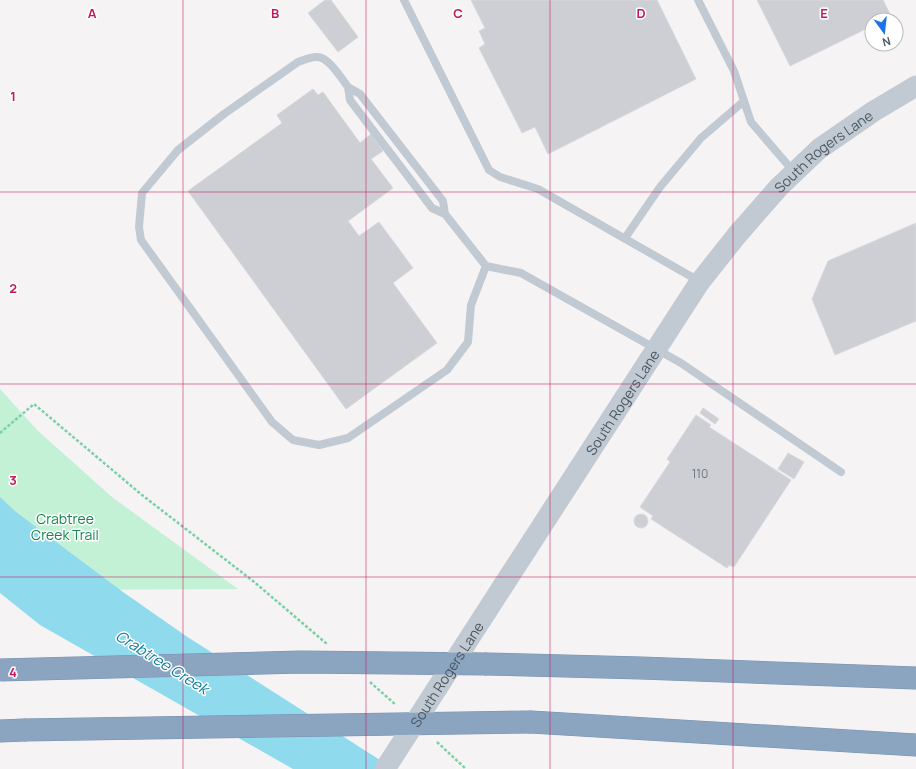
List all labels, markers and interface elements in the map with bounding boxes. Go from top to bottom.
text: A [88,4,97,22]
text: B [271,4,279,22]
text: C [453,4,463,22]
text: D [636,4,646,22]
text: E [820,4,828,22]
north arrow [864,12,904,52]
text: N [881,34,892,50]
text: 1 [10,87,16,105]
street label: South Rogers Lane [770,105,876,197]
text: 2 [9,279,17,297]
street label: South Rogers Lane [581,346,663,458]
house number: 110 [692,465,708,482]
text: 3 [9,471,17,489]
park label: Crabtree Creek Trail [31,509,99,544]
street label: South Rogers Lane [405,618,487,730]
water label: Crabtree Creek [112,625,215,700]
text: 4 [9,663,17,681]

